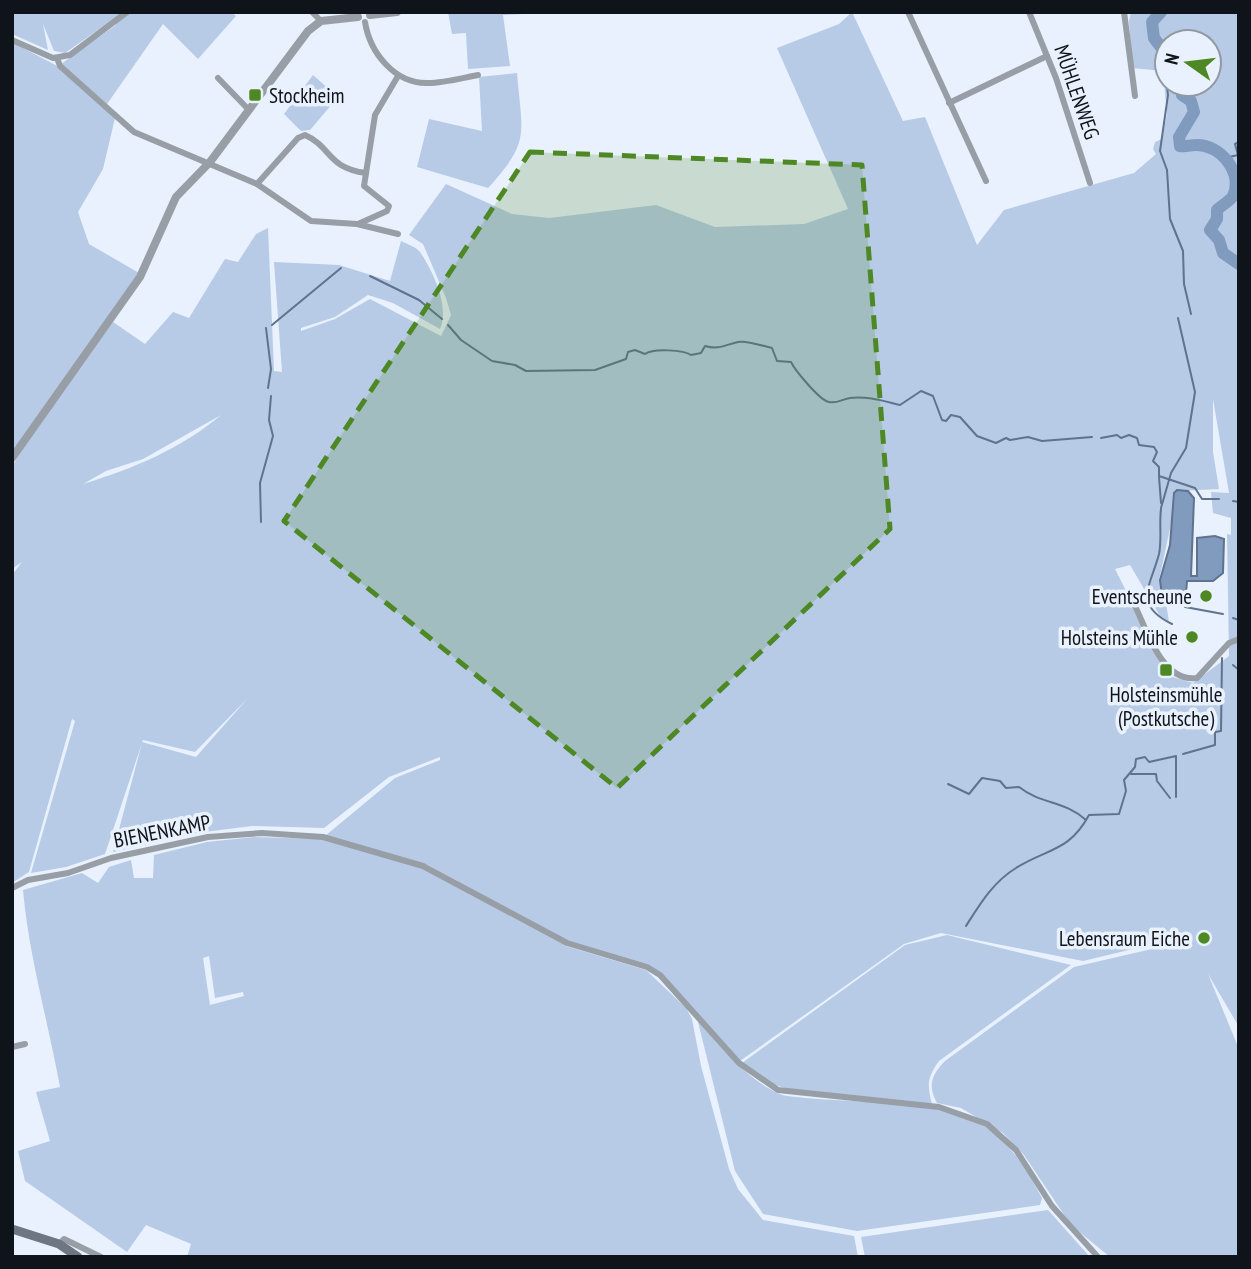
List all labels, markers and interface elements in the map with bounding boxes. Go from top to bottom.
north arrow [1153,28,1223,98]
street label: MÜHLENWEG [1048,41,1106,143]
text: N [1159,51,1184,67]
place label: Stockheim [269,82,344,109]
marker: Stockheim [247,87,263,103]
place label: Eventscheune [1092,583,1192,610]
marker: Eventscheune [1198,588,1214,604]
place label: Holsteins Mühle [1061,624,1178,651]
marker: Holsteins Mühle [1184,629,1200,645]
marker: Holsteinsmühle (Postkutsche) [1158,662,1174,678]
place label: Holsteinsmühle (Postkutsche) [1109,681,1223,732]
street label: BIENENKAMP [111,808,213,854]
place label: Lebensraum Eiche [1059,925,1190,952]
marker: Lebensraum Eiche [1196,930,1212,946]

